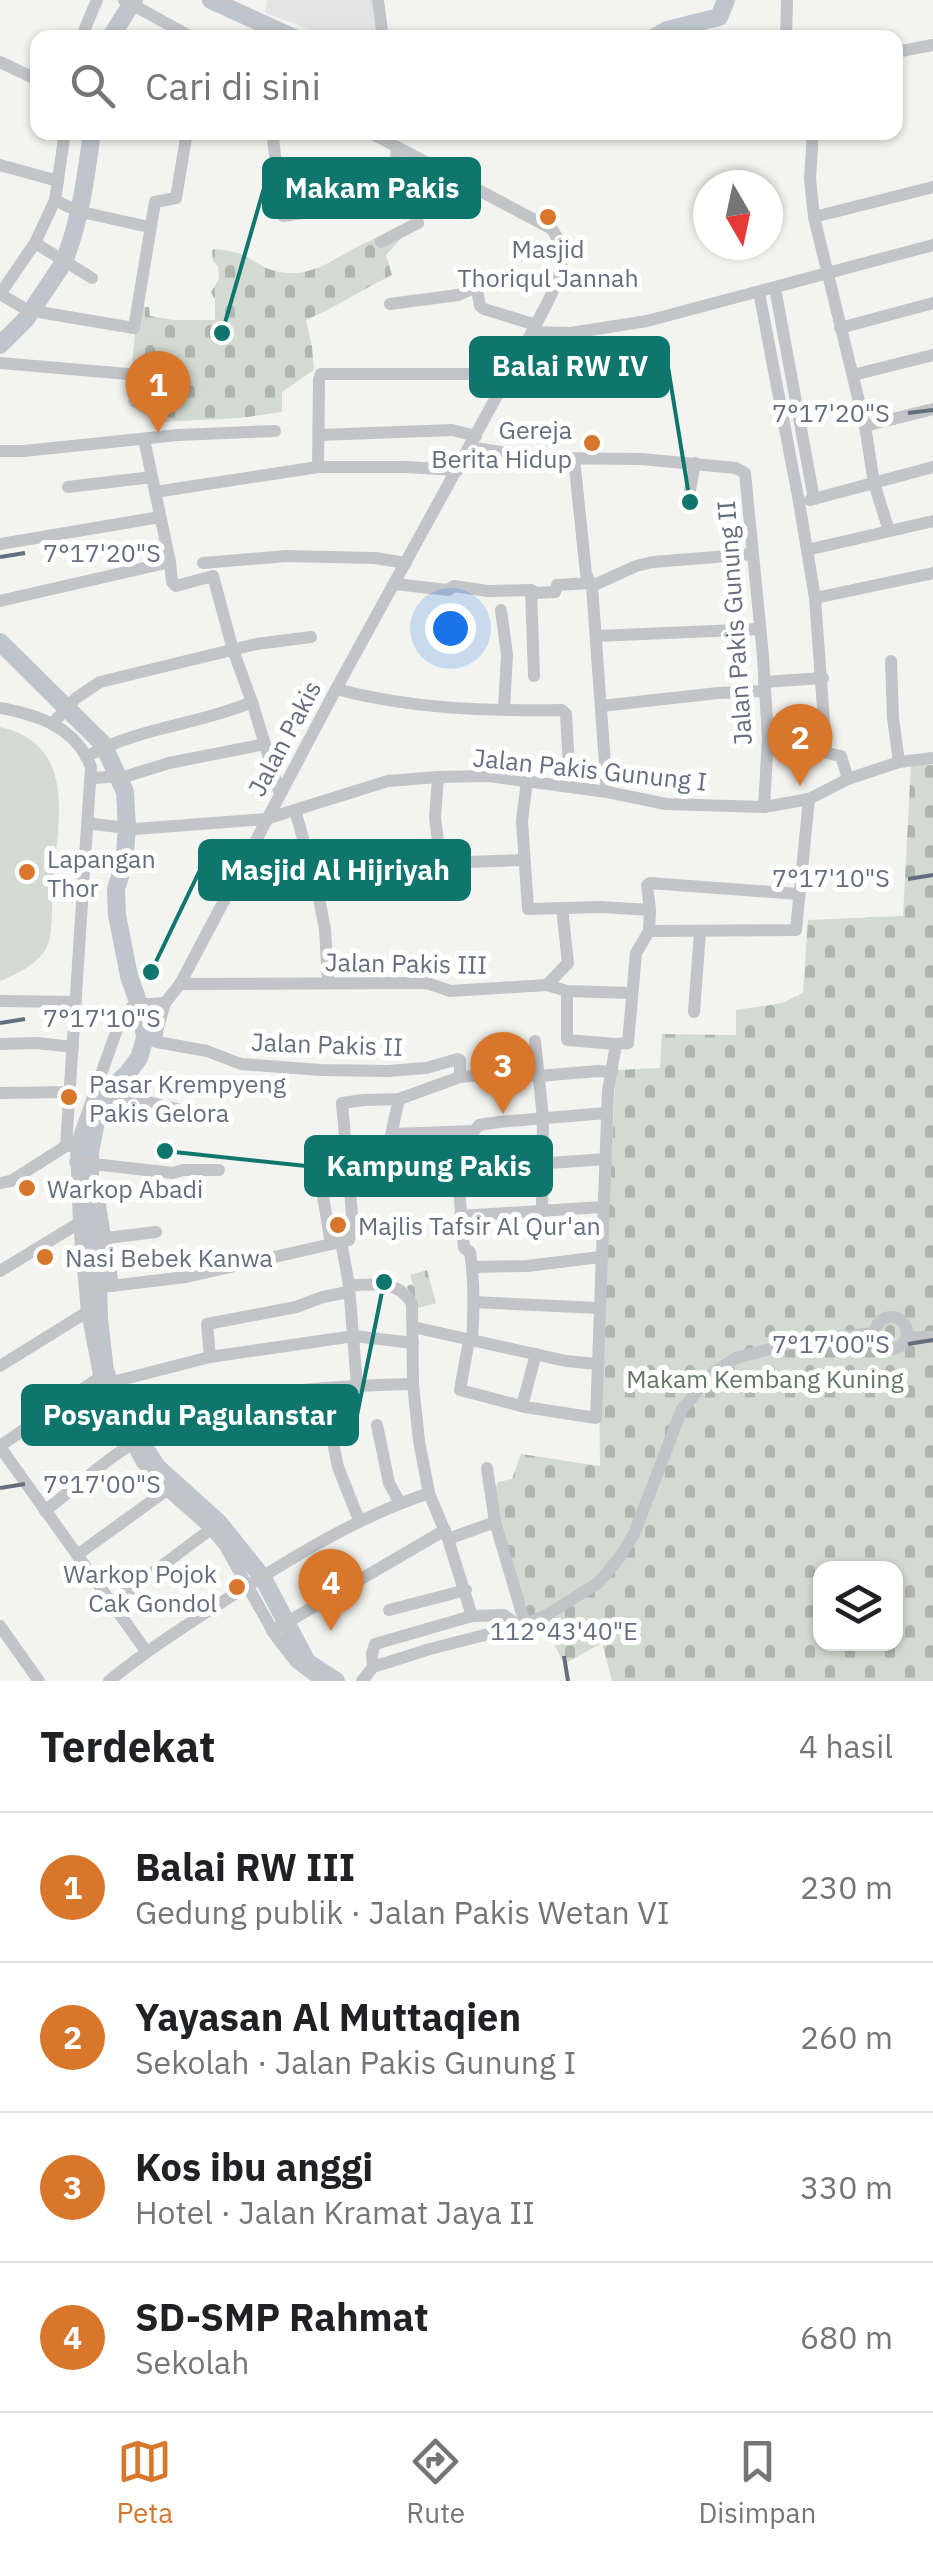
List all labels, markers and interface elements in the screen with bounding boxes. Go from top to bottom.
search box [30,30,903,140]
icon: search [65,58,120,113]
text: Cari di sini [145,61,321,110]
callout: Makam Pakis [264,159,479,217]
text: Makam Pakis [285,169,459,206]
north arrow [693,170,783,260]
marker: Masjid Thoriqul Jannah [537,206,559,228]
place label: Masjid Thoriqul Jannah [457,232,639,294]
callout: Balai RW IV [471,338,668,396]
text: Balai RW IV [492,347,648,384]
pin: 1 [126,350,190,433]
text: 7°17'20"S [772,396,890,429]
place label: Gereja Berita Hidup [431,413,572,475]
marker: Gereja Berita Hidup [581,432,603,454]
street label: Jalan Pakis Gunung II [709,499,759,747]
text: 7°17'20"S [43,536,161,569]
your location [425,603,476,654]
street label: Jalan Pakis [240,675,328,801]
pin: 2 [768,704,832,786]
street label: Jalan Pakis Gunung I [471,740,709,798]
callout: Masjid Al Hijriyah [200,841,469,899]
place label: Lapangan Thor [47,842,156,904]
text: Masjid Al Hijriyah [220,851,450,888]
marker: Lapangan Thor [16,861,38,883]
text: 7°17'10"S [772,861,890,894]
street label: Jalan Pakis III [325,945,487,981]
text: 7°17'10"S [43,1001,161,1034]
street label: Jalan Pakis II [250,1025,404,1063]
pin: 3 [470,1032,536,1114]
place label: Pasar Krempyeng Pakis Gelora [89,1067,286,1129]
marker: Pasar Krempyeng Pakis Gelora [58,1086,80,1108]
callout: Kampung Pakis [306,1137,551,1195]
text: Kampung Pakis [327,1147,531,1184]
place label: Warkop Abadi [47,1172,203,1205]
marker: Warkop Abadi [16,1177,38,1199]
place label: Majlis Tafsir Al Qur'an [358,1209,601,1242]
marker: Majlis Tafsir Al Qur'an [327,1214,349,1236]
place label: Nasi Bebek Kanwa [65,1241,273,1274]
marker: Nasi Bebek Kanwa [34,1246,56,1268]
text: 7°17'00"S [772,1327,890,1360]
park label: Makam Kembang Kuning [626,1362,904,1395]
callout: Posyandu Pagulanstar [23,1386,357,1444]
text: Posyandu Pagulanstar [43,1396,337,1433]
text: 7°17'00"S [43,1467,161,1500]
pin: 4 [298,1548,364,1631]
place label: Warkop Pojok Cak Gondol [63,1557,217,1619]
map controls [813,1561,903,1651]
button: layers [813,1561,903,1651]
marker: Warkop Pojok Cak Gondol [226,1576,248,1598]
text: 112°43'40"E [490,1614,638,1647]
text: Terdekat [40,1719,215,1774]
text: 4 hasil [799,1725,893,1767]
text: Balai RW III [135,1842,355,1891]
text: 1 [63,1866,82,1908]
text: 230 m [800,1866,893,1908]
text: Gedung publik · Jalan Pakis Wetan VI [135,1891,670,1933]
text: Yayasan Al Muttaqien [135,1992,521,2041]
text: 2 [63,2016,82,2058]
text: 260 m [800,2016,893,2058]
text: Sekolah · Jalan Pakis Gunung I [135,2041,576,2083]
text: Kos ibu anggi [135,2142,373,2191]
text: 3 [63,2166,82,2208]
text: 330 m [800,2166,893,2208]
text: Hotel · Jalan Kramat Jaya II [135,2191,535,2233]
text: SD-SMP Rahmat [135,2292,428,2341]
text: 4 [63,2316,82,2358]
text: 680 m [800,2316,893,2358]
text: Sekolah [135,2341,249,2383]
tab: Peta [117,2434,173,2531]
tab: Rute [406,2434,465,2531]
tab: Disimpan [698,2434,816,2531]

